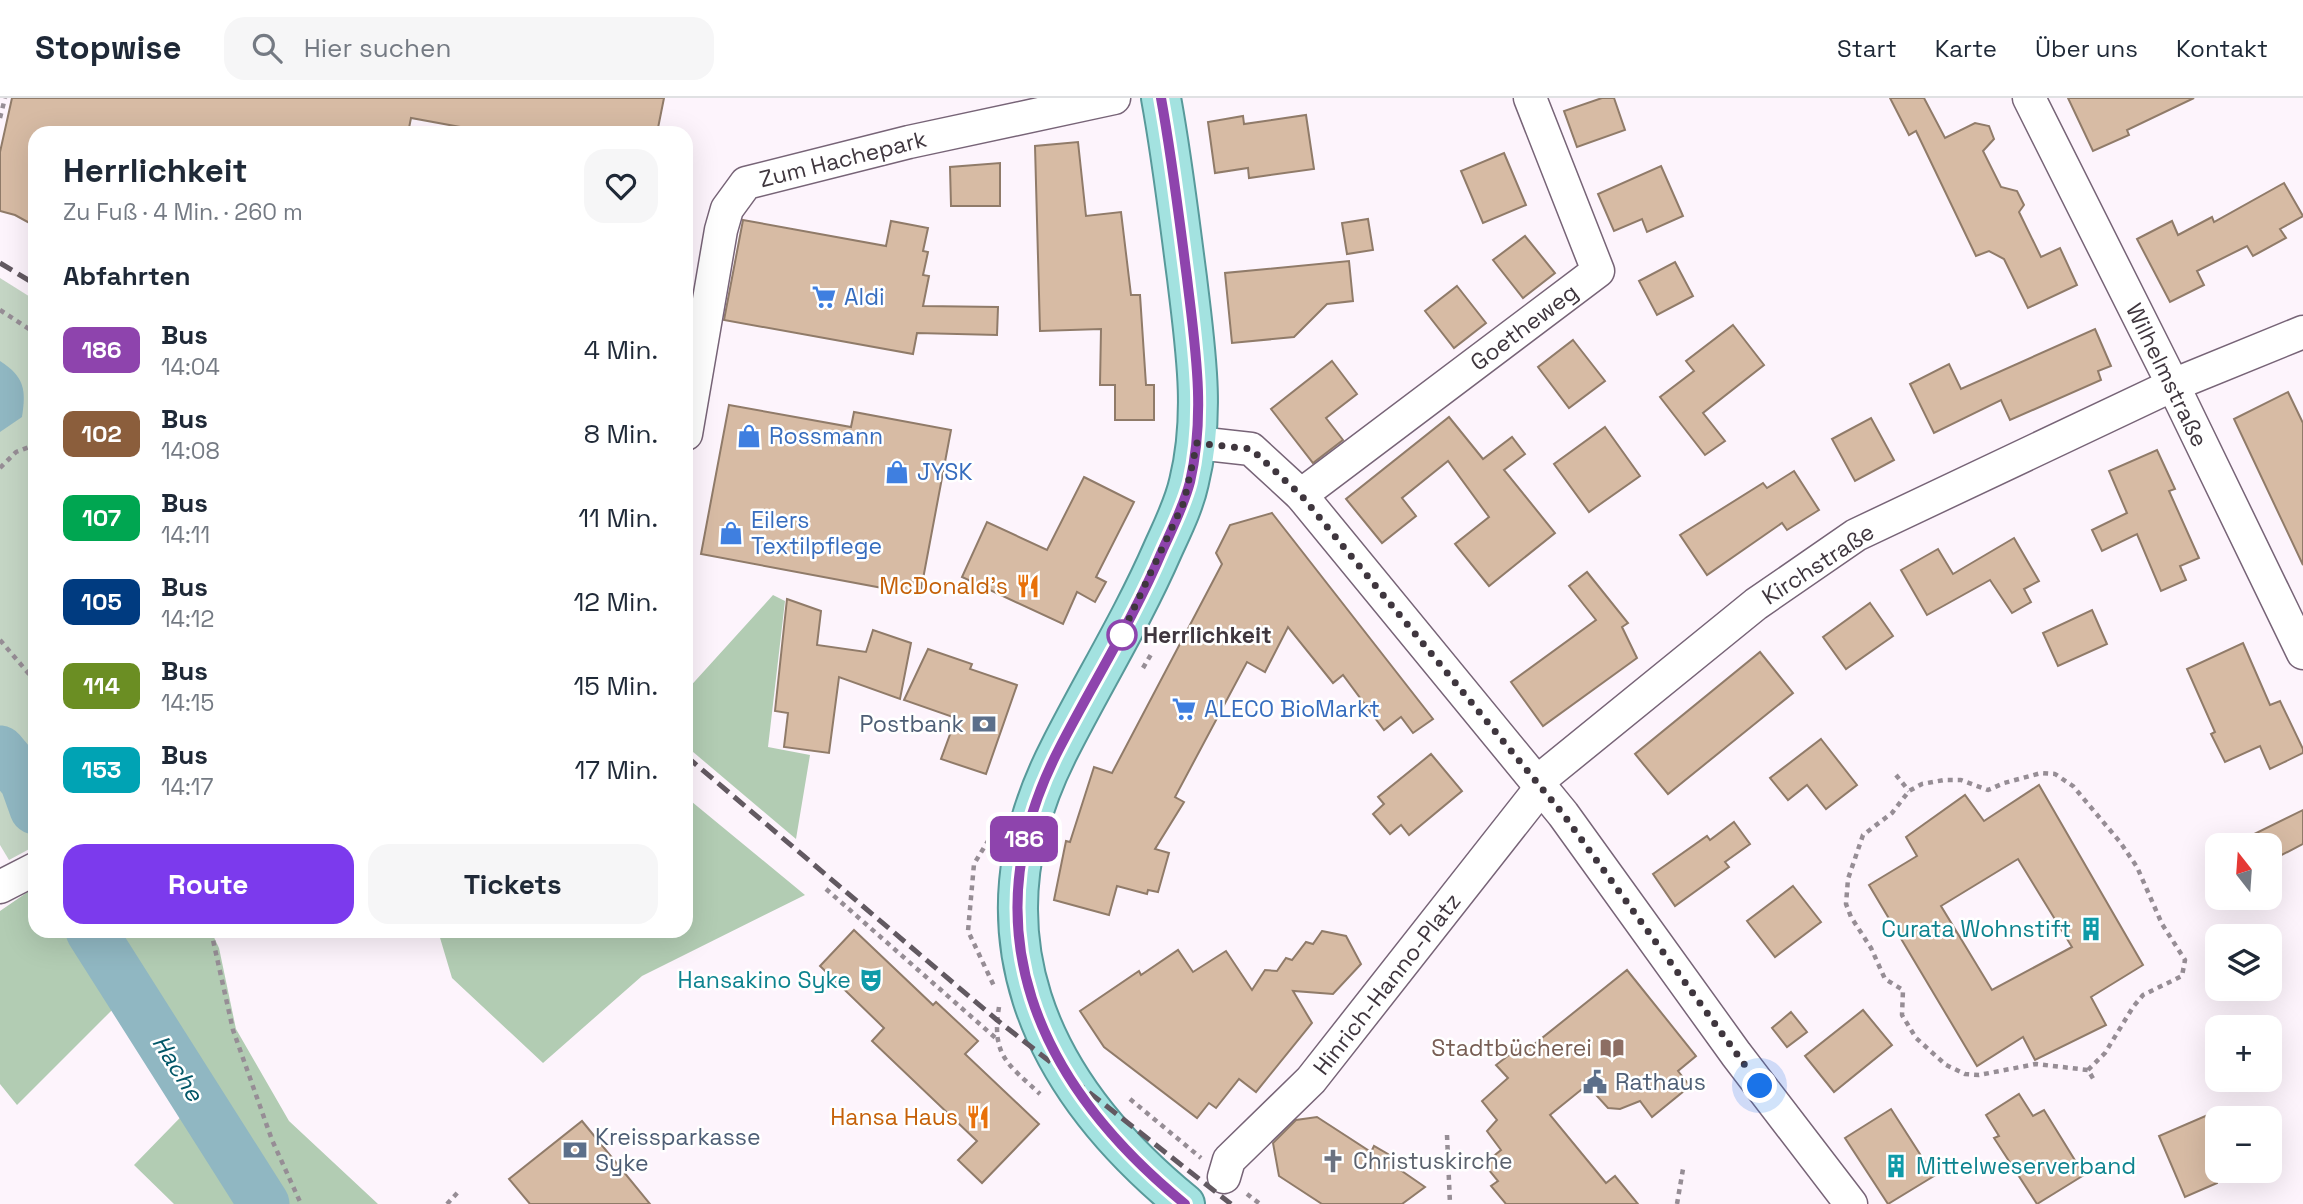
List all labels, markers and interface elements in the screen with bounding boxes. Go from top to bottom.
search box [224,17,714,80]
text: Stopwise [35,27,182,69]
icon: search [248,29,286,67]
text: Hier suchen [304,31,451,65]
text: Start [1837,33,1897,64]
text: Karte [1935,33,1997,64]
text: Über uns [2035,33,2138,64]
text: Kontakt [2176,33,2268,64]
street label: Zum Hachepark [756,124,930,194]
button: heart [584,149,658,223]
text: Herrlichkeit [63,150,248,192]
text: Zu Fuß · 4 Min. · 260 m [63,197,303,227]
text: Abfahrten [63,259,191,293]
street label: Goetheweg [1464,277,1584,377]
place label: Aldi [844,282,885,312]
supermarket icon: Aldi [810,283,838,311]
street label: Wilhelmstraße [2119,298,2215,452]
text: Bus [161,318,208,352]
text: 4 Min. [584,333,658,367]
text: 186 [81,334,122,365]
text: 14:04 [161,352,220,382]
text: Bus [161,402,208,436]
text: 8 Min. [584,417,658,451]
text: 102 [81,418,122,449]
place label: Rossmann [769,421,883,451]
shop icon: Rossmann [735,422,763,450]
text: 14:08 [161,436,220,466]
place label: JYSK [917,457,972,487]
shop icon: JYSK [883,458,911,486]
text: Bus [161,486,208,520]
text: 11 Min. [578,501,658,535]
text: 107 [82,502,121,533]
place label: Eilers Textilpflege [751,505,882,561]
street label: Kirchstraße [1756,517,1880,611]
shop icon: Eilers Textilpflege [717,519,745,547]
text: 14:11 [161,520,210,550]
text: Bus [161,570,208,604]
place label: McDonald's [879,571,1008,601]
restaurant icon: McDonald's [1014,572,1042,600]
text: 12 Min. [573,585,658,619]
text: 105 [81,586,122,617]
text: 14:12 [161,604,214,634]
marker: Herrlichkeit [1107,620,1137,650]
place label: Herrlichkeit [1143,620,1272,650]
text: Bus [161,654,208,688]
text: 15 Min. [573,669,658,703]
text: 114 [83,670,120,701]
text: 14:15 [161,688,214,718]
place label: ALECO BioMarkt [1204,694,1380,724]
supermarket icon: ALECO BioMarkt [1170,695,1198,723]
place label: Postbank [859,709,964,739]
bank icon: Postbank [970,710,998,738]
text: Bus [161,738,208,772]
text: 17 Min. [574,753,658,787]
text: 153 [82,754,121,785]
text: 14:17 [161,772,213,802]
line badge: 186 [984,816,1064,862]
text: 186 [1004,823,1044,854]
north arrow [2205,833,2282,910]
map controls [2205,833,2282,1183]
button: Route [63,844,354,924]
button: Tickets [368,844,658,924]
street label: Hinrich-Hanno-Platz [1306,887,1468,1081]
place label: Curata Wohnstift [1881,914,2071,944]
building icon: Curata Wohnstift [2077,915,2105,943]
button: layers [2205,924,2282,1001]
place label: Hansakino Syke [678,965,851,995]
theatre icon: Hansakino Syke [857,966,885,994]
button: + [2205,1015,2282,1092]
water label: Hache [146,1029,211,1108]
place label: Stadtbücherei [1431,1033,1592,1063]
library icon: Stadtbücherei [1598,1034,1626,1062]
place label: Rathaus [1615,1067,1706,1097]
public building icon: Rathaus [1581,1068,1609,1096]
your location [1742,1068,1777,1103]
place label: Hansa Haus [830,1102,958,1132]
restaurant icon: Hansa Haus [964,1103,992,1131]
button: − [2205,1106,2282,1183]
place label: Kreissparkasse Syke [595,1122,761,1178]
bank icon: Kreissparkasse Syke [561,1136,589,1164]
place label: Christuskirche [1353,1146,1513,1176]
church icon: Christuskirche [1319,1147,1347,1175]
place label: Mittelweserverband [1916,1151,2136,1181]
building icon: Mittelweserverband [1882,1152,1910,1180]

